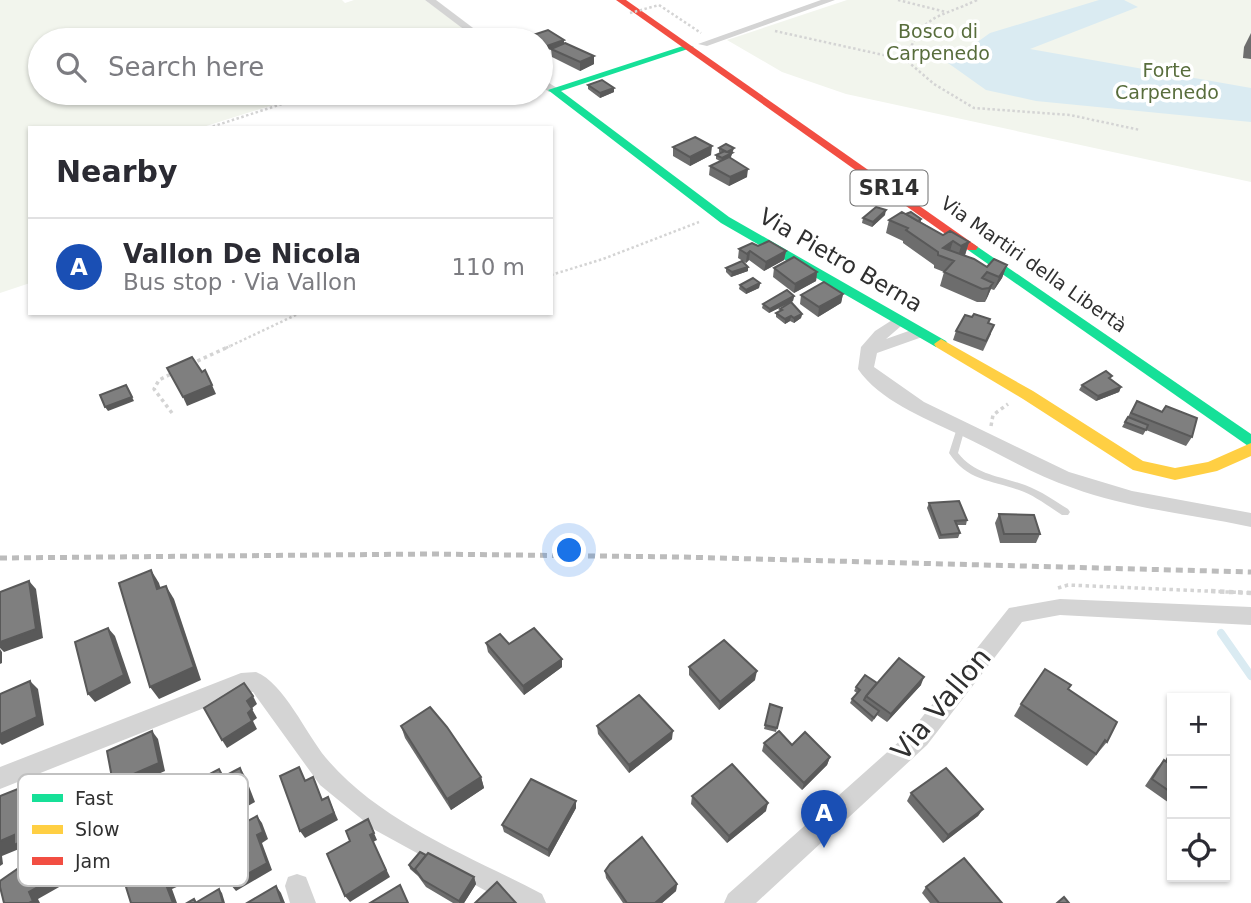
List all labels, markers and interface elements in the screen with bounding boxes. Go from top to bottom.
park label: Bosco di Carpenedo [886,20,990,64]
search box [28,28,553,105]
icon: search [52,48,90,86]
text: Search here [108,52,264,82]
park label: Forte Carpenedo [1115,59,1219,103]
text: Nearby [56,154,178,189]
road number: SR14 [850,170,928,206]
street label: Via Martiri della Libertà [937,191,1131,337]
street label: Via Pietro Berna [755,203,927,317]
text: Vallon De Nicola [123,239,361,269]
text: A [70,254,88,280]
text: 110 m [451,254,525,280]
text: Bus stop · Via Vallon [123,269,357,295]
your location [552,533,586,567]
street label: Via Vallon [884,641,998,767]
map controls [1167,693,1230,882]
button: + [1167,693,1230,756]
button: − [1167,756,1230,819]
legend [18,774,248,886]
text: Fast [75,787,113,809]
pin: A [801,790,847,848]
text: Slow [75,818,120,840]
button: locate [1167,819,1230,882]
text: Jam [74,850,111,872]

